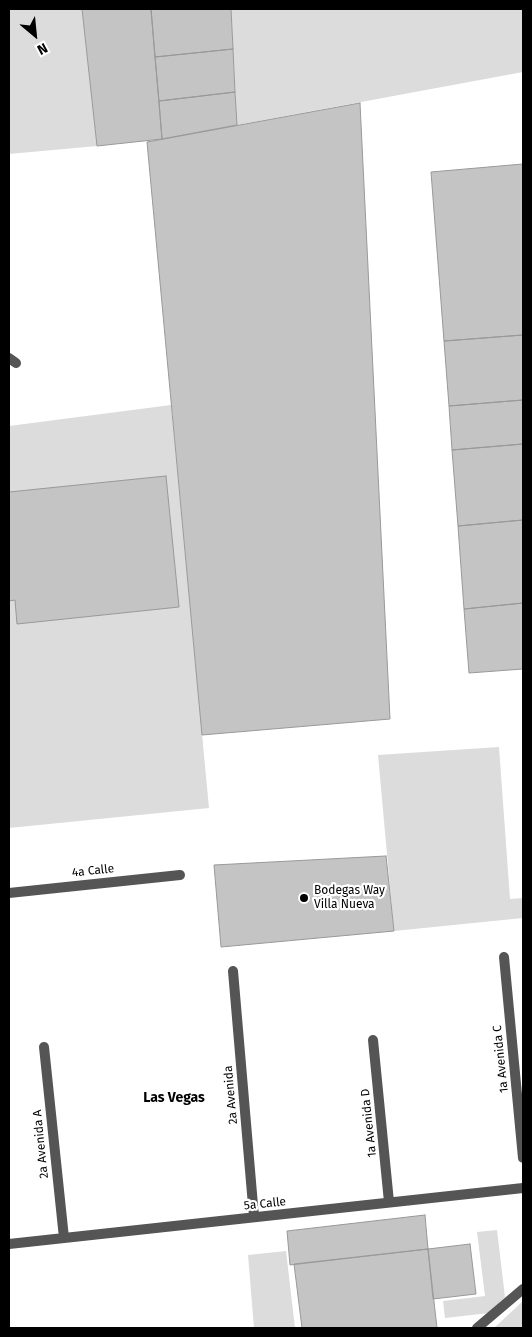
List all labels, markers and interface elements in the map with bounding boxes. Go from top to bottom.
north arrow [10,10,60,60]
text: N [34,39,50,58]
street label: 4a Calle [71,862,115,880]
place label: Bodegas Way Villa Nueva [314,884,385,912]
marker: Bodegas Way Villa Nueva [298,892,310,904]
street label: 1a Avenida C [490,1024,512,1094]
street label: 2a Avenida [221,1065,241,1125]
street label: 1a Avenida D [358,1088,380,1158]
district label: Las Vegas [143,1090,205,1106]
street label: 2a Avenida A [30,1109,52,1179]
street label: 5a Calle [243,1195,287,1213]

